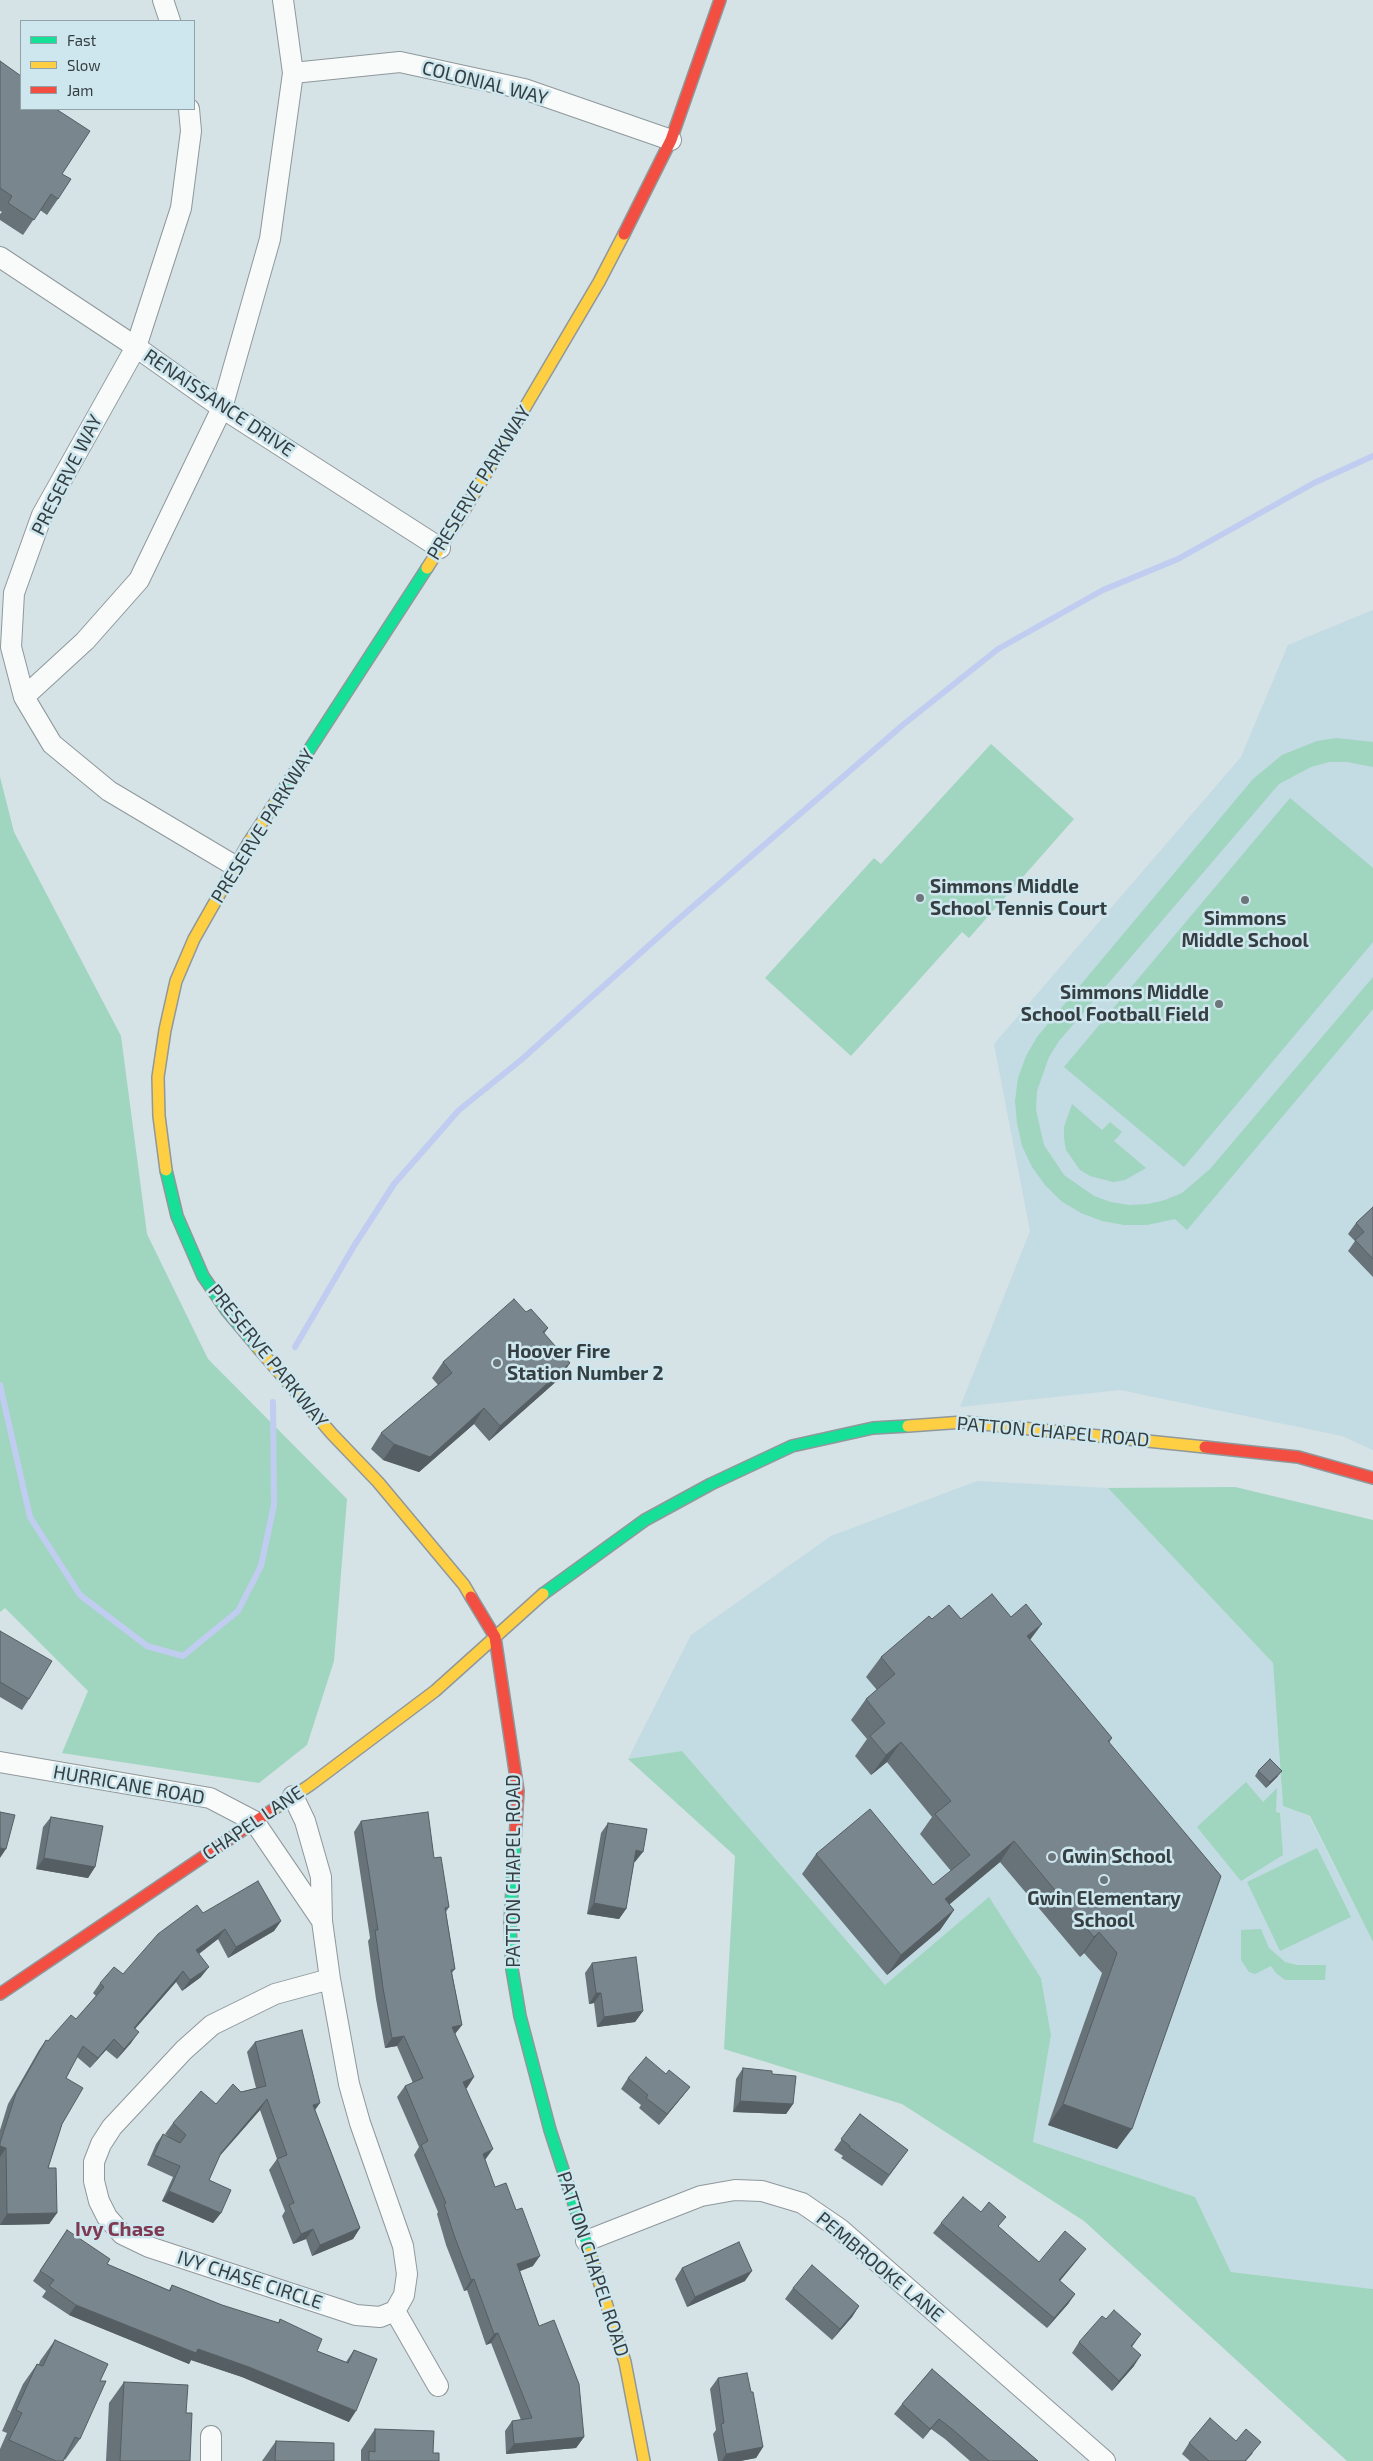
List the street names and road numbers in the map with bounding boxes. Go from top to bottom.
street label: COLONIAL WAY [420,56,550,110]
street label: RENAISSANCE DRIVE [140,344,298,462]
street label: PRESERVE PARKWAY [422,402,536,564]
street label: PRESERVE WAY [27,411,107,539]
street label: PRESERVE PARKWAY [206,745,320,907]
street label: PRESERVE PARKWAY [203,1280,333,1432]
street label: PATTON CHAPEL ROAD [956,1412,1150,1452]
street label: HURRICANE ROAD [51,1760,207,1810]
street label: PATTON CHAPEL ROAD [503,1774,525,1968]
street label: CHAPEL LANE [198,1781,308,1865]
street label: PATTON CHAPEL ROAD [552,2169,634,2359]
street label: PEMBROOKE LANE [812,2207,948,2327]
street label: IVY CHASE CIRCLE [175,2246,325,2314]

